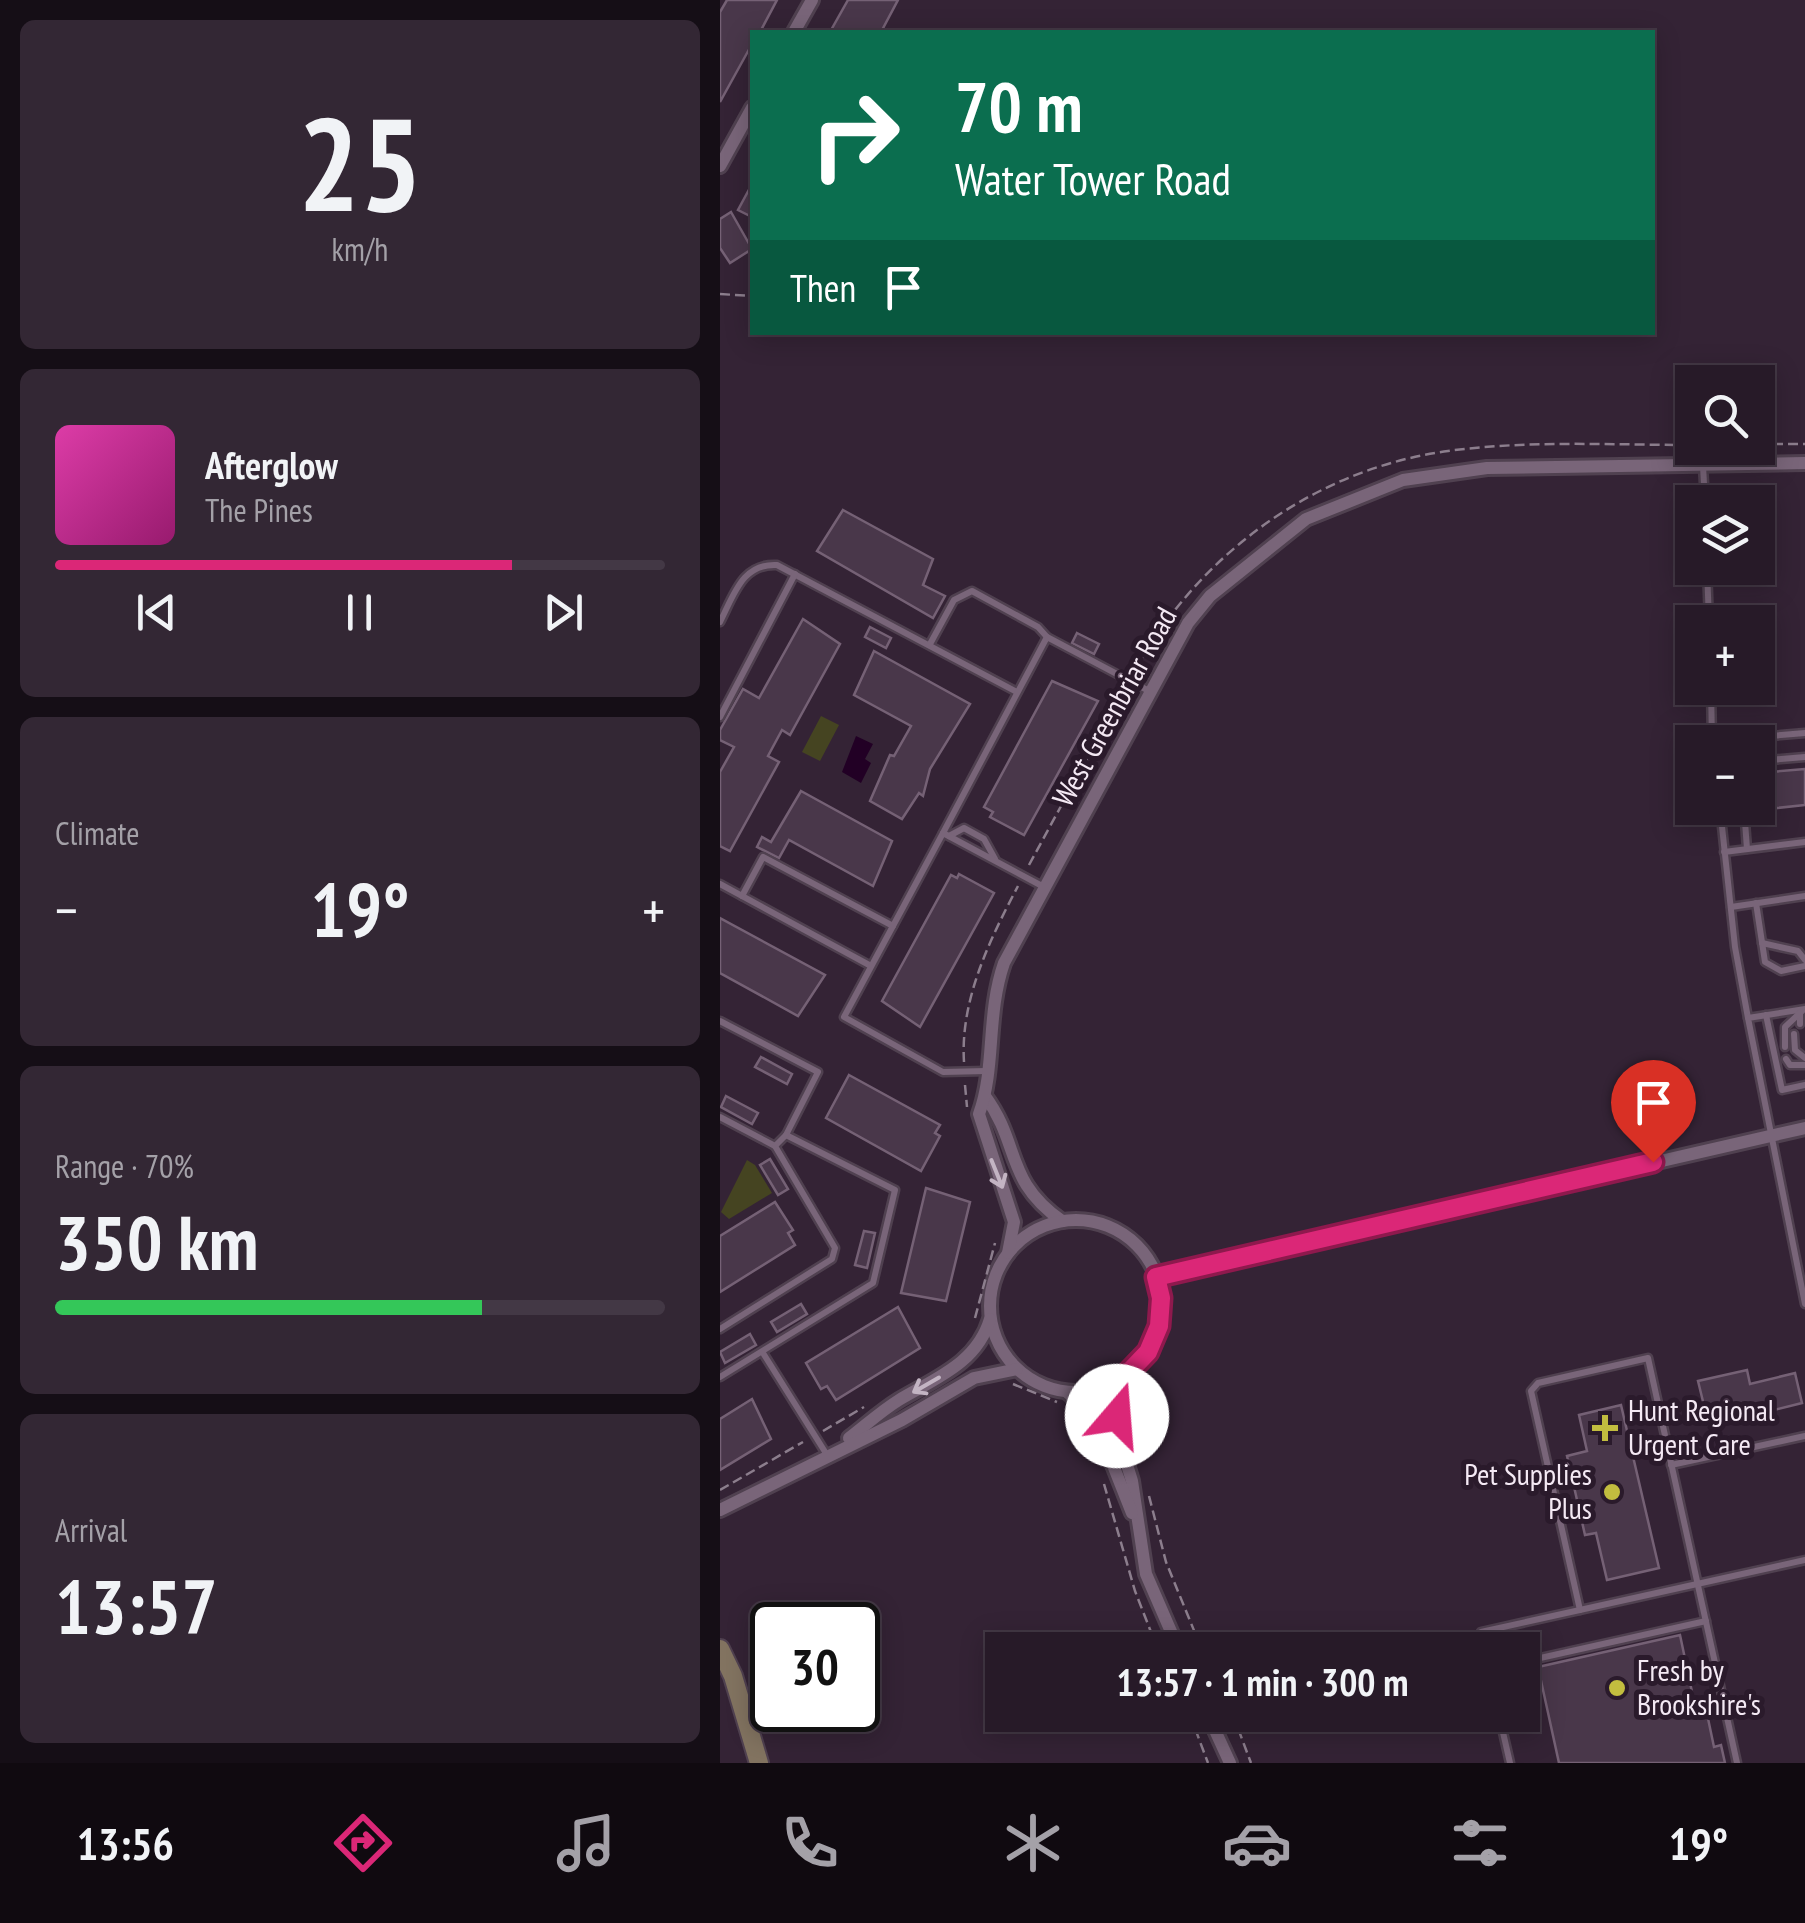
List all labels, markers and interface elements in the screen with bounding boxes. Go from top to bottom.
text: 70 m [955,61,1083,151]
icon: right [790,70,920,200]
text: 25 [298,79,422,247]
text: Water Tower Road [955,149,1231,207]
text: km/h [332,228,388,270]
icon: arrive [876,260,931,315]
text: Then [790,263,856,312]
map controls [1675,365,1775,825]
button: search [1675,365,1775,465]
text: Afterglow [205,440,338,489]
button: layers [1675,485,1775,585]
text: The Pines [205,489,313,531]
icon: previous [129,585,184,640]
icon: pause [332,585,387,640]
icon: next [536,585,591,640]
street label: West Greenbriar Road [1043,600,1185,813]
button: + [1675,605,1775,705]
button: − [1675,725,1775,825]
text: Climate [55,812,139,854]
text: 19° [310,861,410,958]
text: − [55,874,78,945]
text: + [642,874,665,945]
pin [1611,1060,1696,1163]
icon: arrive [1626,1075,1681,1130]
text: Range · 70% [55,1145,194,1187]
one-way arrow [989,1158,1007,1189]
text: 350 km [55,1194,259,1291]
position arrow [1065,1364,1169,1468]
one-way arrow [912,1375,940,1395]
place label: Hunt Regional Urgent Care [1628,1390,1775,1463]
marker: Hunt Regional Urgent Care [1592,1415,1618,1441]
place label: Pet Supplies Plus [1464,1454,1592,1527]
marker: Pet Supplies Plus [1601,1481,1623,1503]
text: Arrival [55,1509,127,1551]
text: 13:57 [55,1558,217,1655]
speed limit sign: 30 [750,1602,880,1732]
place label: Fresh by Brookshire's [1637,1650,1761,1723]
text: 13:57 · 1 min · 300 m [1116,1657,1409,1706]
marker: Fresh by Brookshire's [1606,1677,1628,1699]
icon: directions [328,1808,398,1878]
icon: music [551,1808,621,1878]
icon: phone [775,1808,845,1878]
icon: climate [998,1808,1068,1878]
icon: car [1222,1808,1292,1878]
icon: filters [1445,1808,1515,1878]
text: 13:56 [77,1814,174,1872]
text: 19° [1669,1814,1728,1872]

